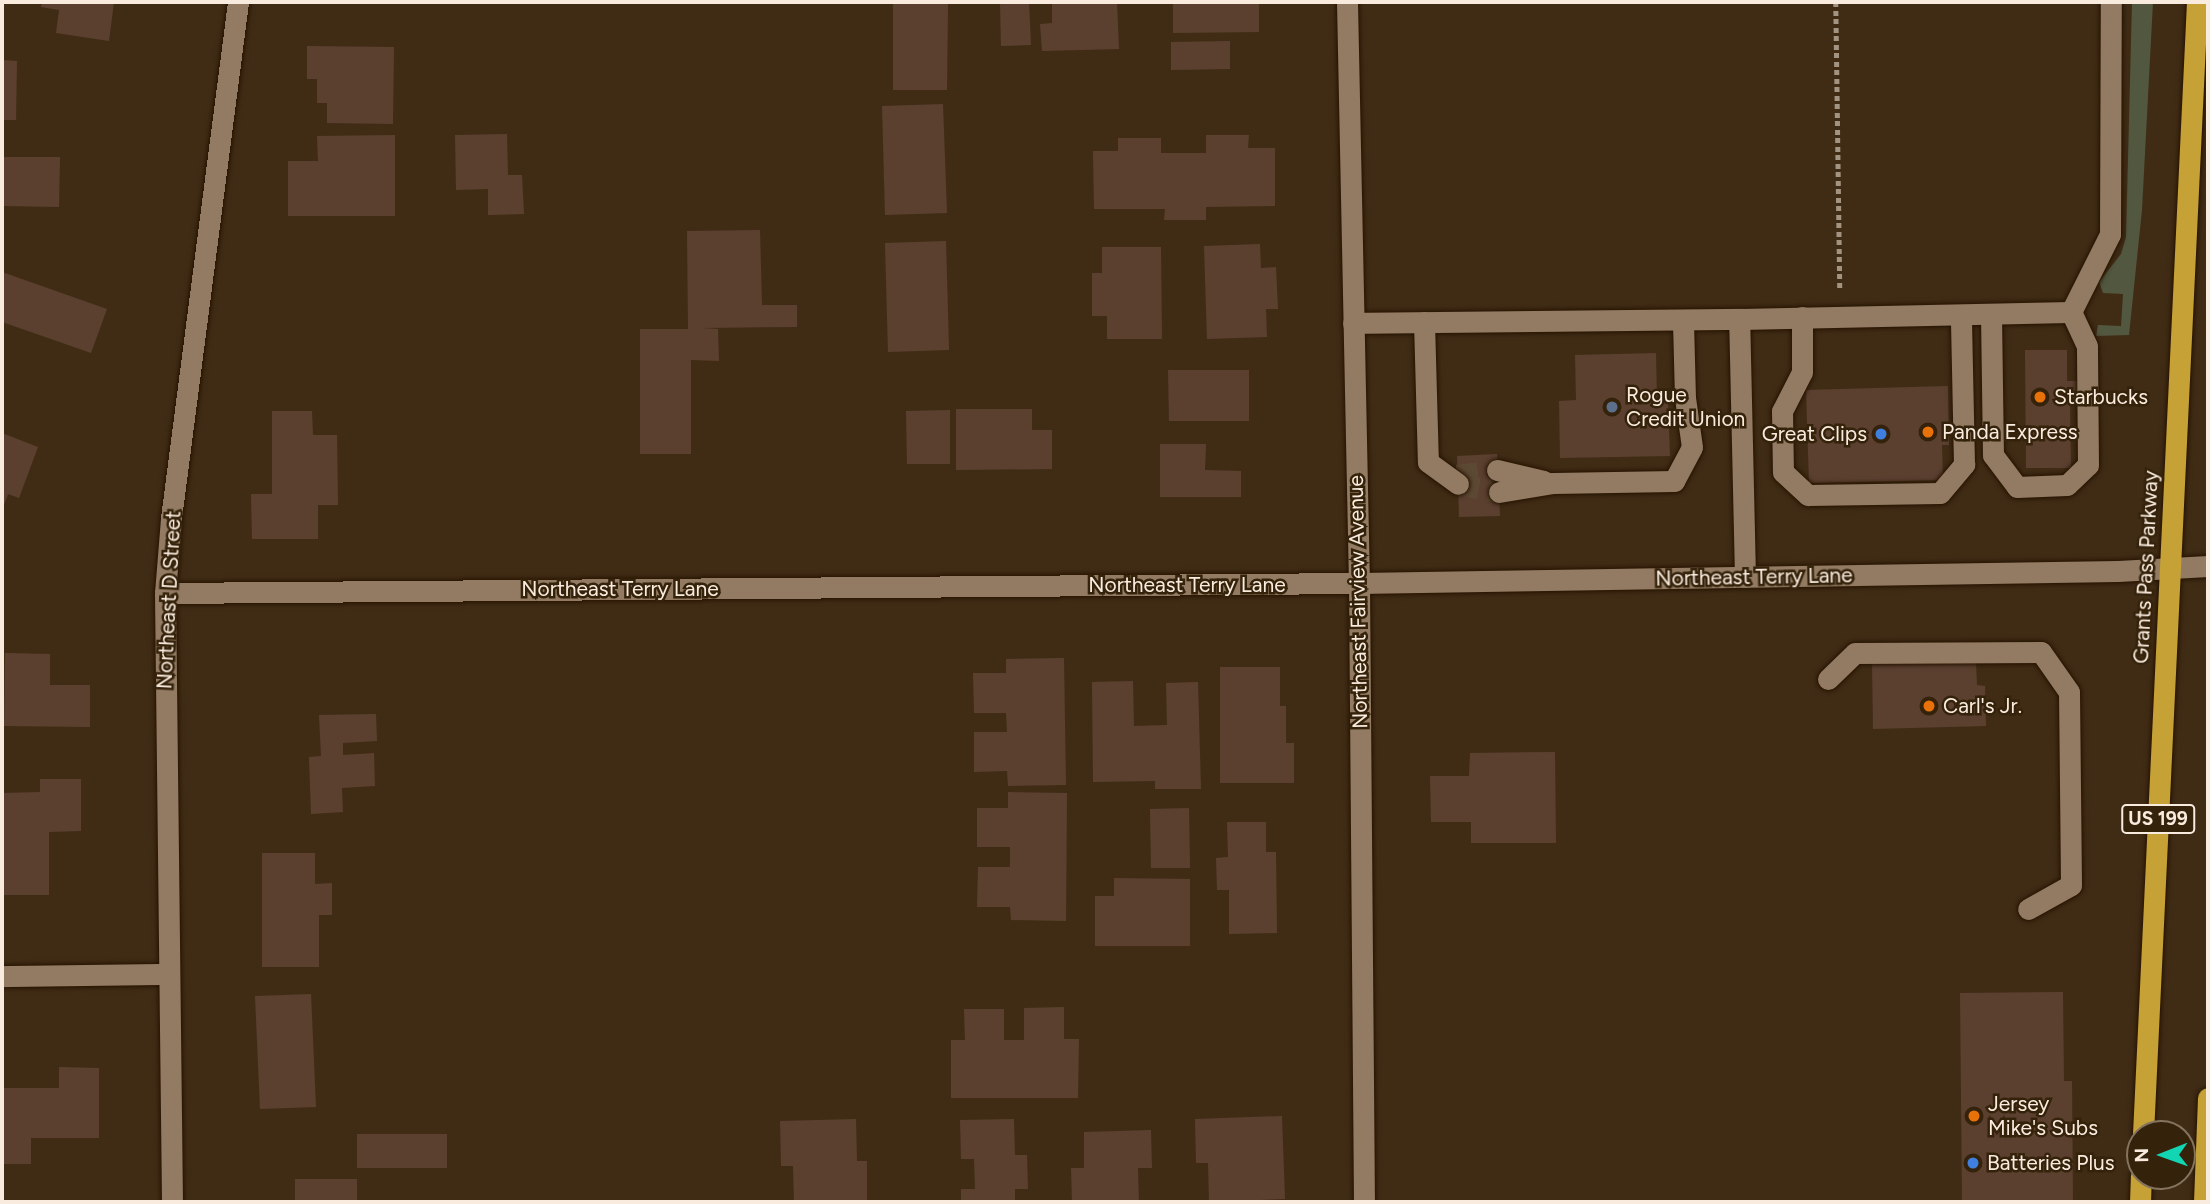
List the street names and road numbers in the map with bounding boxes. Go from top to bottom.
street label: Grants Pass Parkway [2128,470,2164,664]
street label: Northeast Fairview Avenue [1343,475,1373,729]
street label: Northeast D Street [152,510,186,690]
street label: Northeast Terry Lane [1655,563,1853,591]
street label: Northeast Terry Lane [1088,572,1286,598]
street label: Northeast Terry Lane [521,576,719,602]
road number: US 199 [2121,804,2195,834]

